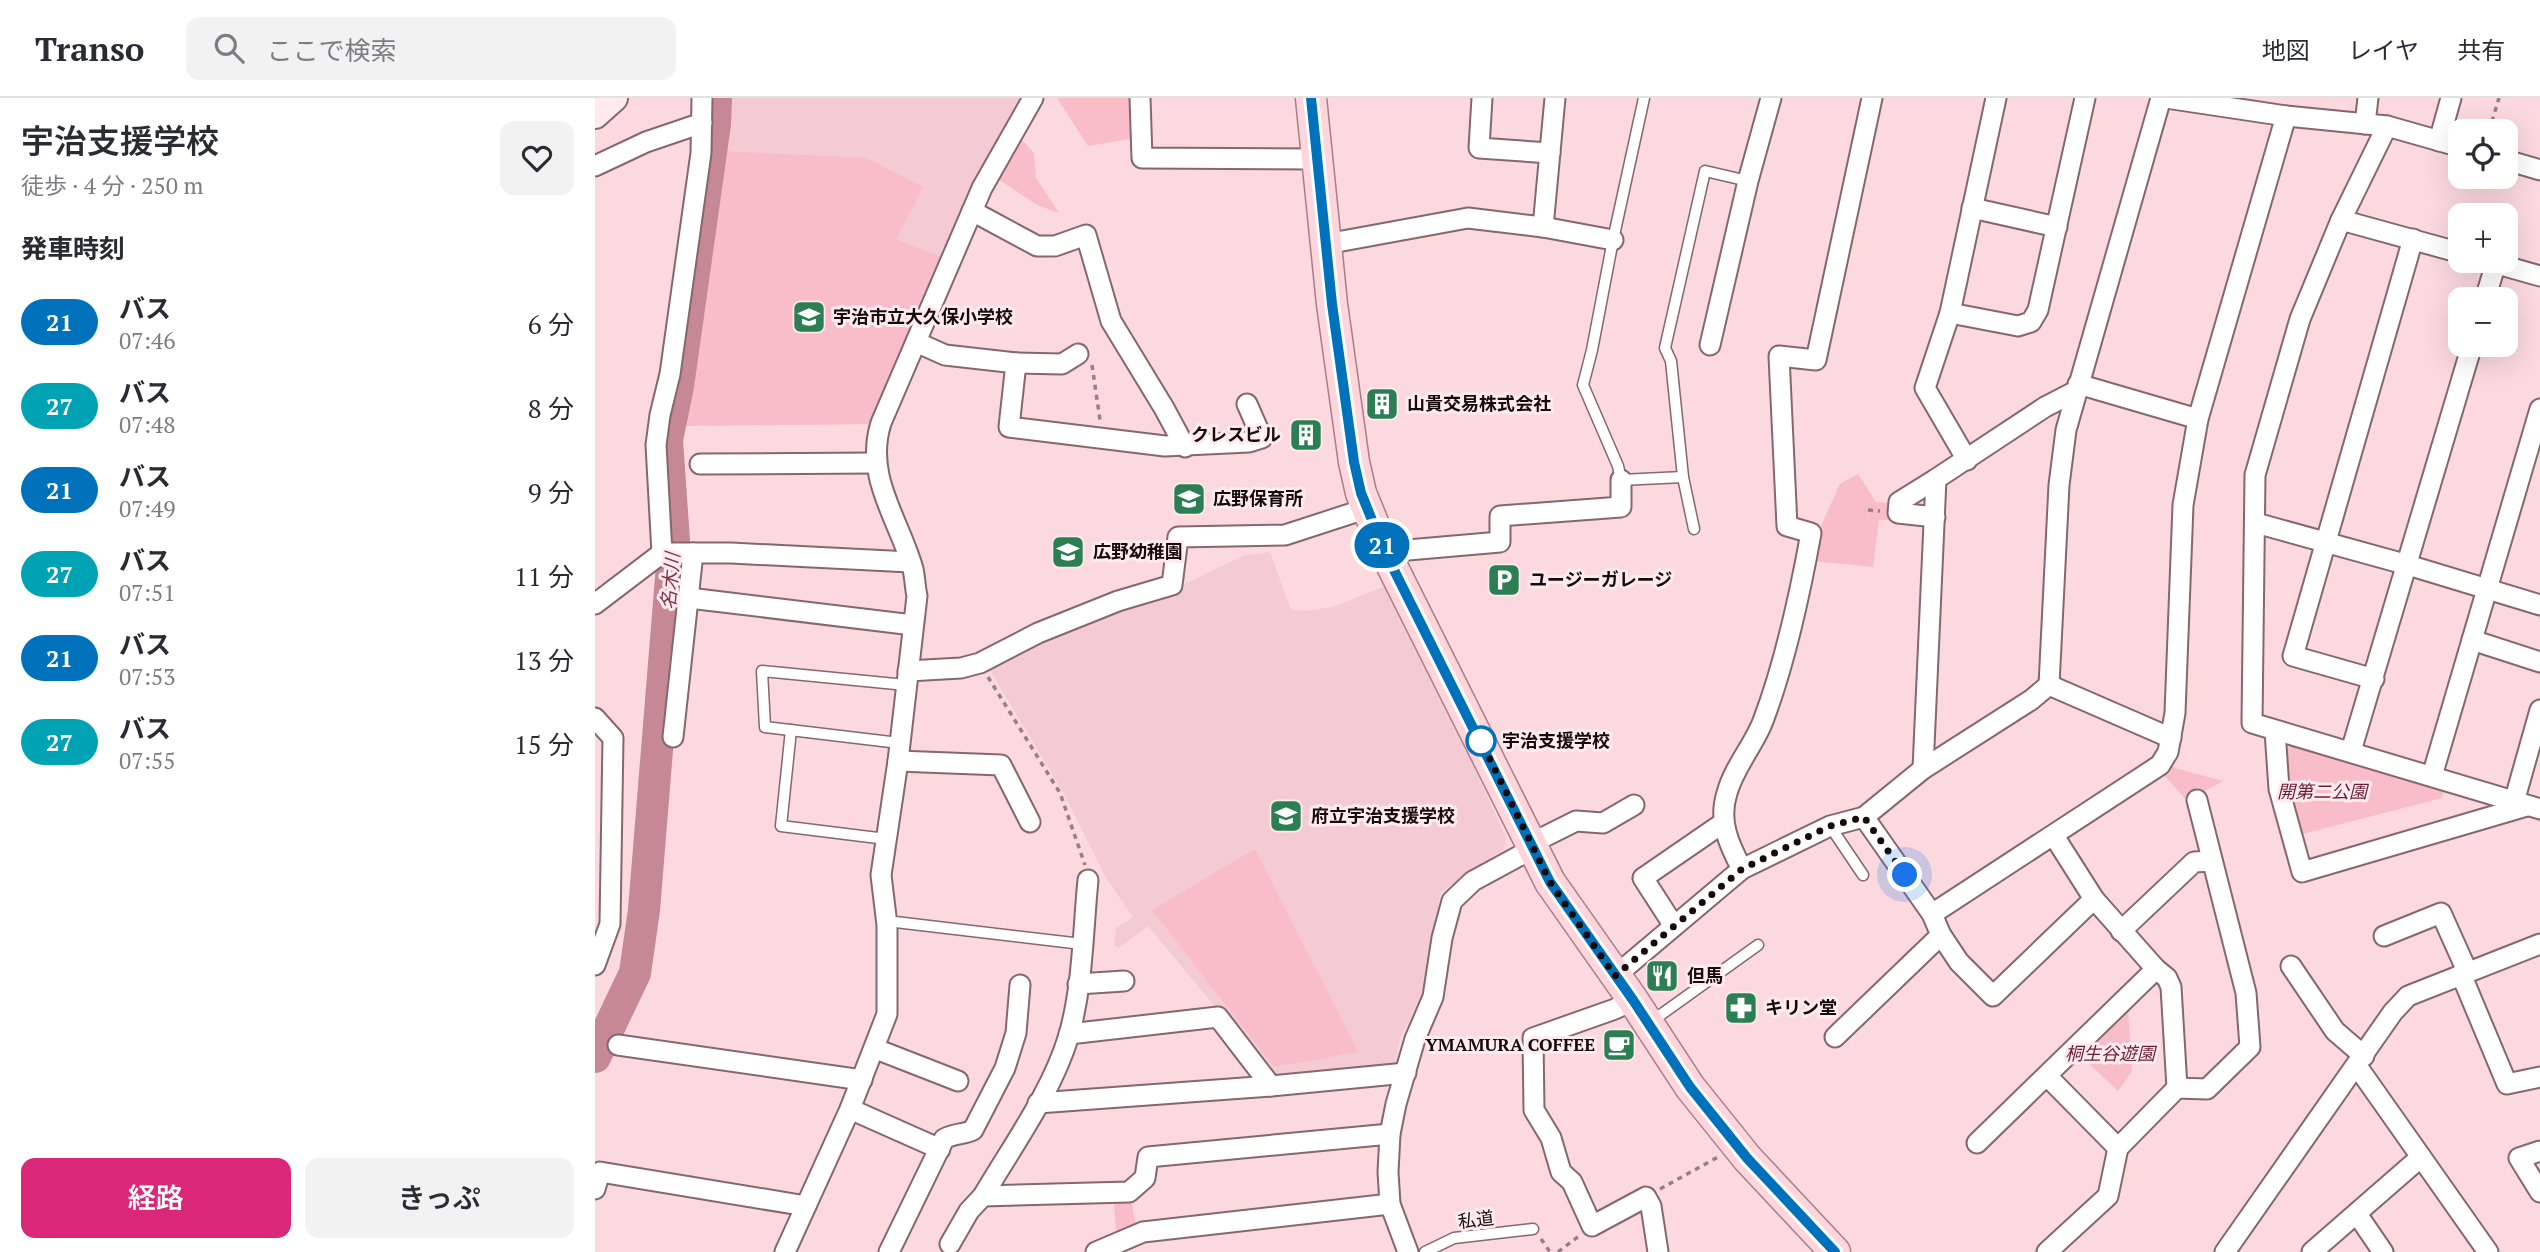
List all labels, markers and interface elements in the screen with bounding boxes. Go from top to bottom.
search box [186,17,676,80]
text: Transo [35,27,144,70]
icon: search [210,29,248,67]
text: ここで検索 [266,33,396,67]
text: 地図 [2262,34,2310,66]
text: レイヤ [2348,34,2419,66]
text: 共有 [2457,34,2505,66]
text: 宇治支援学校 [21,119,219,162]
map controls [2448,119,2518,357]
button: locate [2448,119,2518,189]
button: heart [500,121,574,195]
text: 徒歩 · 4 分 · 250 m [21,170,203,201]
button: + [2448,203,2518,273]
text: 発車時刻 [21,231,125,265]
button: − [2448,287,2518,357]
text: バス [119,291,171,325]
school or university icon: 宇治市立大久保小学校 [790,298,828,336]
place label: 宇治市立大久保小学校 [833,304,1013,328]
text: 21 [46,306,73,338]
text: 6 分 [528,307,574,341]
text: 07:46 [119,325,176,356]
text: バス [119,375,171,409]
building icon: 山貴交易株式会社 [1363,385,1401,423]
text: 27 [46,390,73,422]
text: 8 分 [528,391,574,425]
place label: 山貴交易株式会社 [1407,391,1551,415]
text: 07:48 [119,409,176,440]
building icon: クレスビル [1287,416,1325,454]
place label: クレスビル [1191,422,1281,446]
text: バス [119,459,171,493]
text: 21 [46,474,73,506]
text: 9 分 [528,475,574,509]
school or university icon: 広野保育所 [1170,480,1208,518]
place label: 広野保育所 [1213,486,1303,510]
text: 07:49 [119,493,176,524]
line badge: 21 [1351,522,1413,568]
text: 21 [1368,529,1396,561]
school or university icon: 広野幼稚園 [1049,533,1087,571]
place label: 広野幼稚園 [1093,539,1183,563]
text: バス [119,543,171,577]
water label: 名木川 [655,549,685,610]
text: 27 [46,558,73,590]
text: 11 分 [514,559,574,593]
parking icon: ユージーガレージ [1485,561,1523,599]
place label: ユージーガレージ [1529,567,1672,591]
text: 07:51 [119,577,176,608]
text: バス [119,627,171,661]
text: 21 [46,642,73,674]
text: 13 分 [514,643,574,677]
text: 07:53 [119,661,176,692]
text: バス [119,711,171,745]
text: 27 [46,726,73,758]
marker: 宇治支援学校 [1466,726,1496,756]
text: 15 分 [514,727,574,761]
place label: 宇治支援学校 [1502,728,1610,752]
text: 07:55 [119,745,176,776]
park label: 開第二公園 [2277,779,2370,803]
school or university icon: 府立宇治支援学校 [1267,797,1305,835]
place label: 府立宇治支援学校 [1311,803,1455,827]
your location [1887,857,1922,892]
restaurant icon: 但馬 [1643,957,1681,995]
place label: 但馬 [1687,963,1723,987]
pharmacy icon: キリン堂 [1722,989,1760,1027]
place label: キリン堂 [1765,995,1837,1019]
cafe icon: YMAMURA COFFEE [1600,1026,1638,1064]
place label: YMAMURA COFFEE [1425,1032,1595,1056]
park label: 桐生谷遊園 [2065,1041,2158,1065]
button: 経路 [21,1158,291,1238]
button: きっぷ [305,1158,574,1238]
street label: 私道 [1457,1205,1495,1233]

